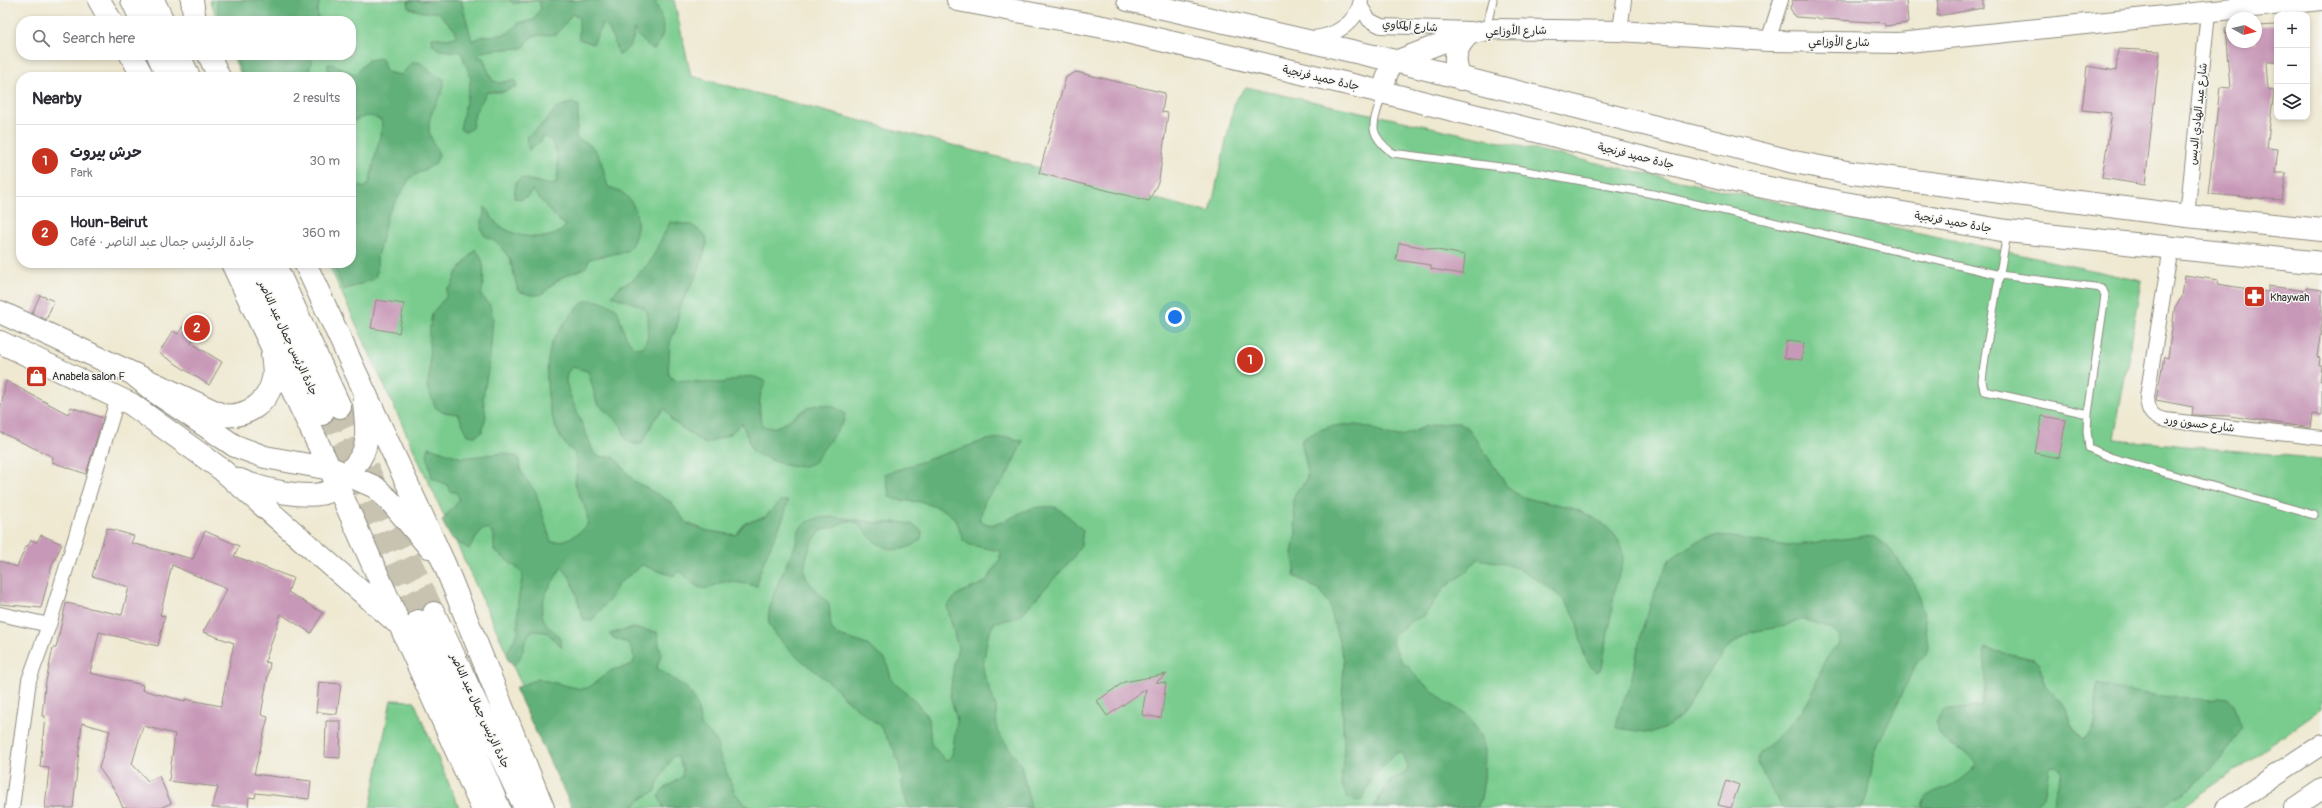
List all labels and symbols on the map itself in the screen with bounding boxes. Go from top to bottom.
north arrow [2226,12,2262,48]
street label: شارع المكاوي [1382,18,1438,36]
street label: شارع الأوزاعي [1485,23,1547,42]
street label: شارع الأوزاعي [1808,34,1870,53]
street label: شارع عبد الهادي الدبس [2186,62,2212,166]
street label: جادة حميد فرنجية [1281,63,1361,93]
street label: جادة حميد فرنجية [1596,140,1676,172]
street label: جادة حميد فرنجية [1913,209,1993,235]
street label: جادة الرئيس جمال عبد الناصر [254,277,320,398]
pharmacy icon: Khaywah [2242,284,2268,310]
place label: Khaywah [2270,291,2309,304]
your location [1165,307,1185,327]
pin: 2 [184,313,210,343]
pin: 1 [1237,345,1263,375]
shop icon: Anabela salon F [23,363,49,389]
place label: Anabela salon F [52,370,125,383]
street label: شارع حسون ورد [2163,413,2235,437]
street label: جادة الرئيس جمال عبد الناصر [446,650,512,771]

